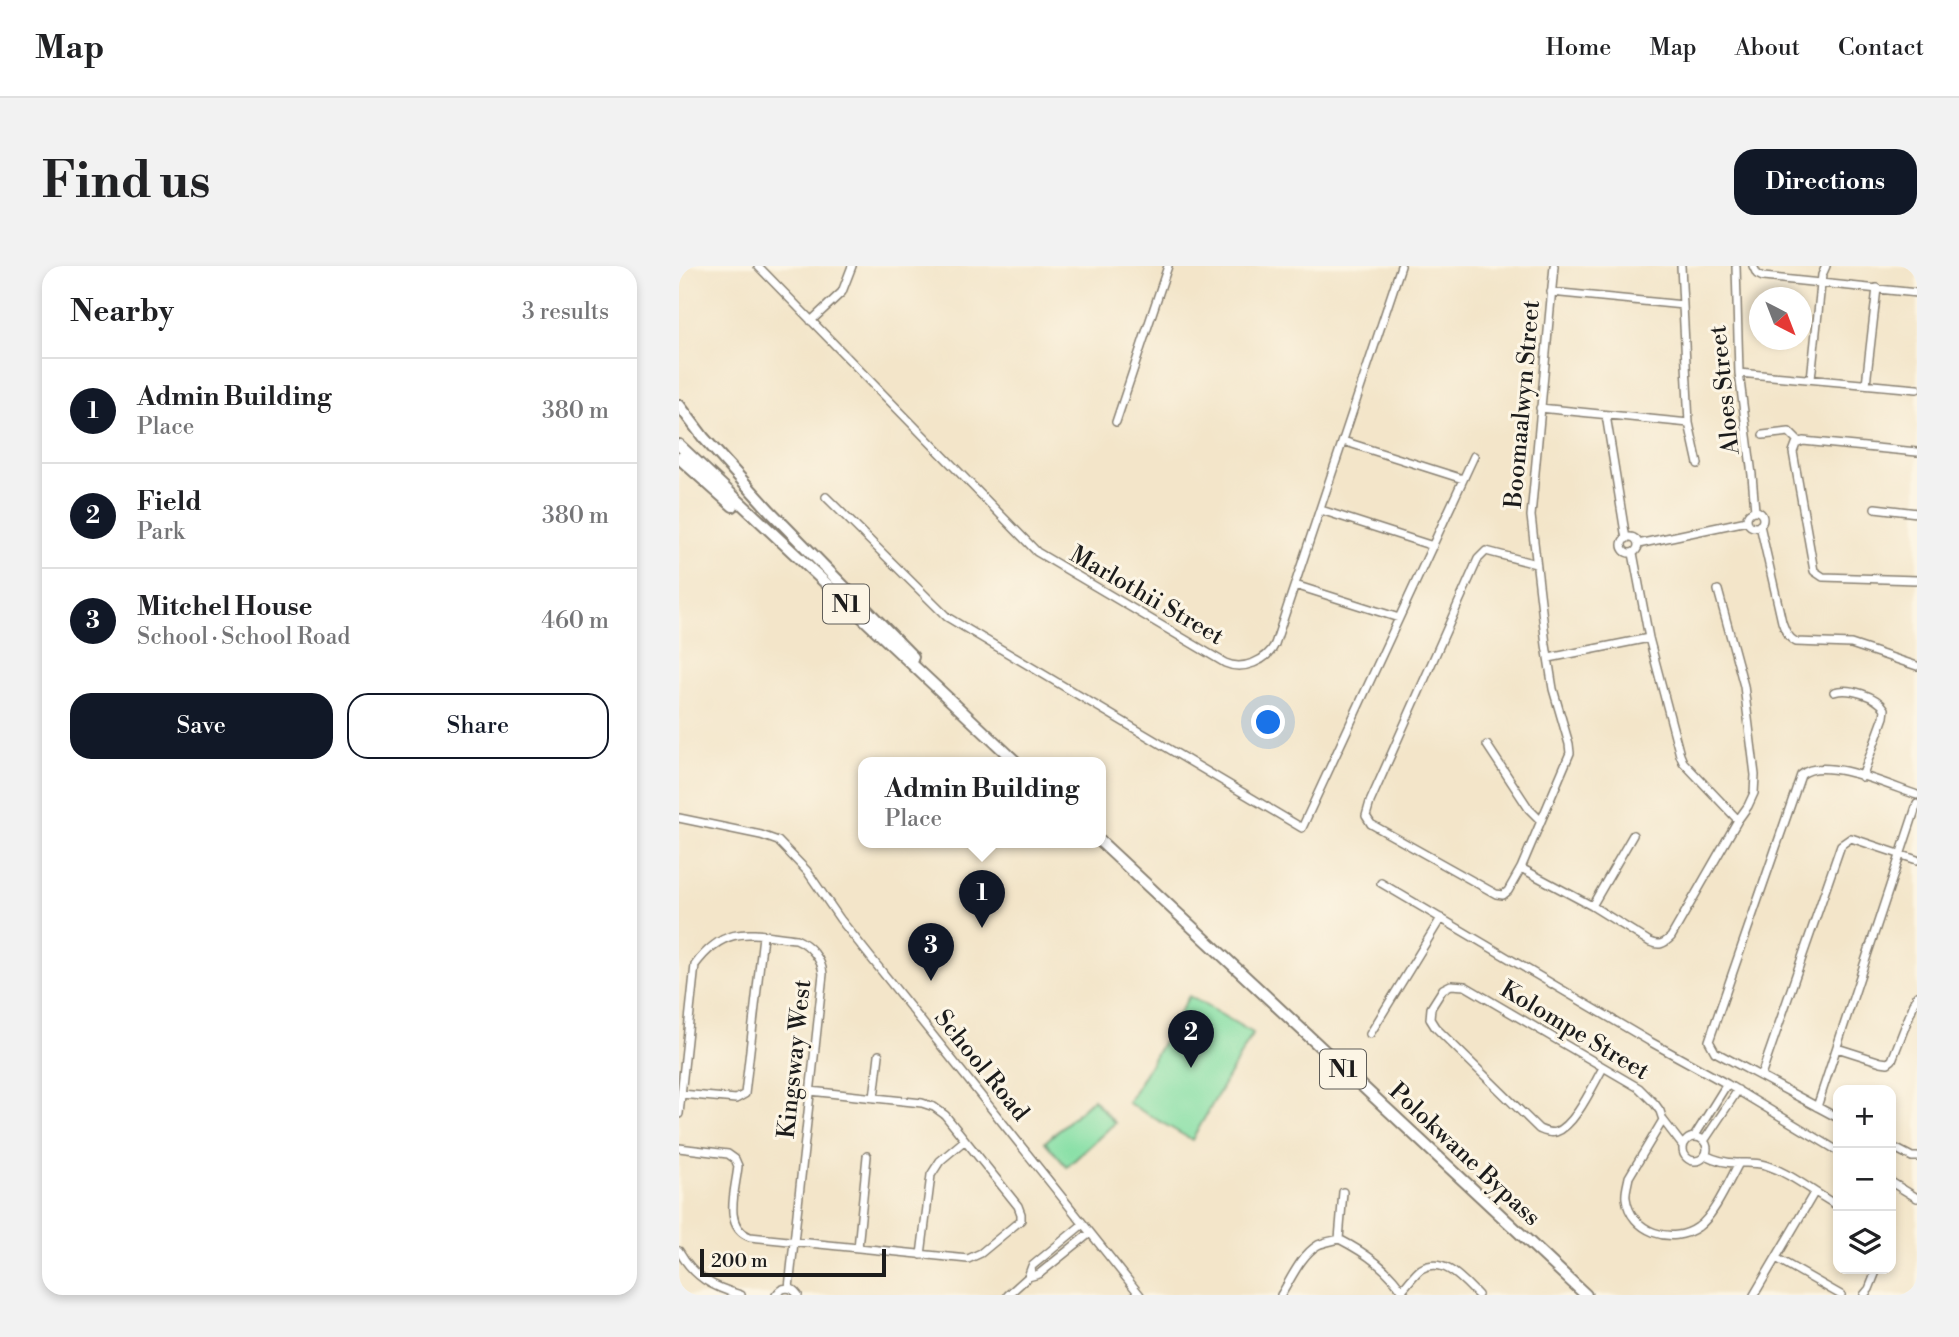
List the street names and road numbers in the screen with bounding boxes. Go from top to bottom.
street label: Boomaalwyn Street [1499,298,1547,510]
street label: Aloes Street [1703,323,1747,457]
street label: Marlothii Street [1064,540,1229,652]
road number: N1 [823,584,869,624]
street label: Kolompe Street [1495,975,1655,1087]
street label: Kingsway West [772,978,818,1140]
street label: School Road [927,1004,1035,1128]
road number: N1 [1320,1049,1366,1088]
street label: Polokwane Bypass [1382,1077,1546,1233]

